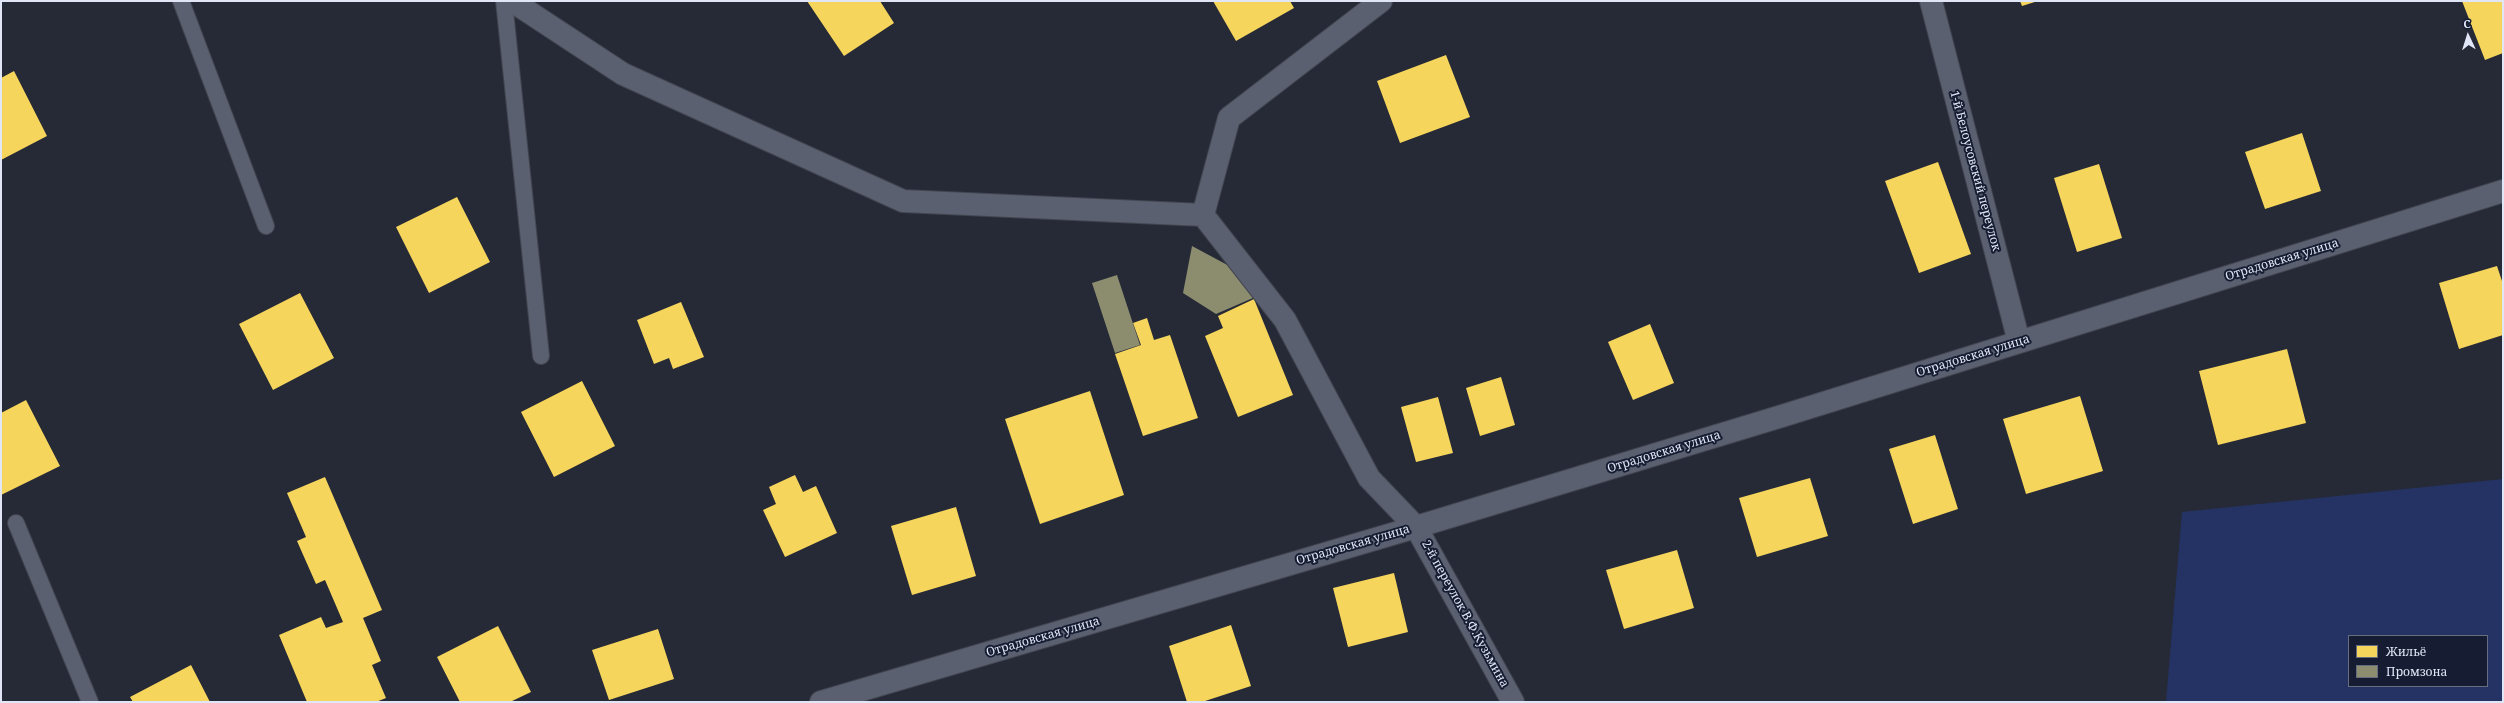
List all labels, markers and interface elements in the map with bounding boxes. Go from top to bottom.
north arrow [2448,16,2488,56]
text: С [2463,16,2471,31]
street label: 1-й Белоусовский переулок [1947,89,2003,253]
street label: Отрадовская улица [2224,236,2340,284]
street label: Отрадовская улица [1915,332,2031,380]
street label: Отрадовская улица [1606,428,1722,476]
street label: Отрадовская улица [1295,522,1411,568]
street label: 2-й переулок В.Ф.Кузьмина [1418,538,1512,690]
street label: Отрадовская улица [985,614,1101,660]
legend [2348,635,2488,687]
text: Жильё [2386,643,2426,660]
text: Промзона [2386,663,2447,680]

